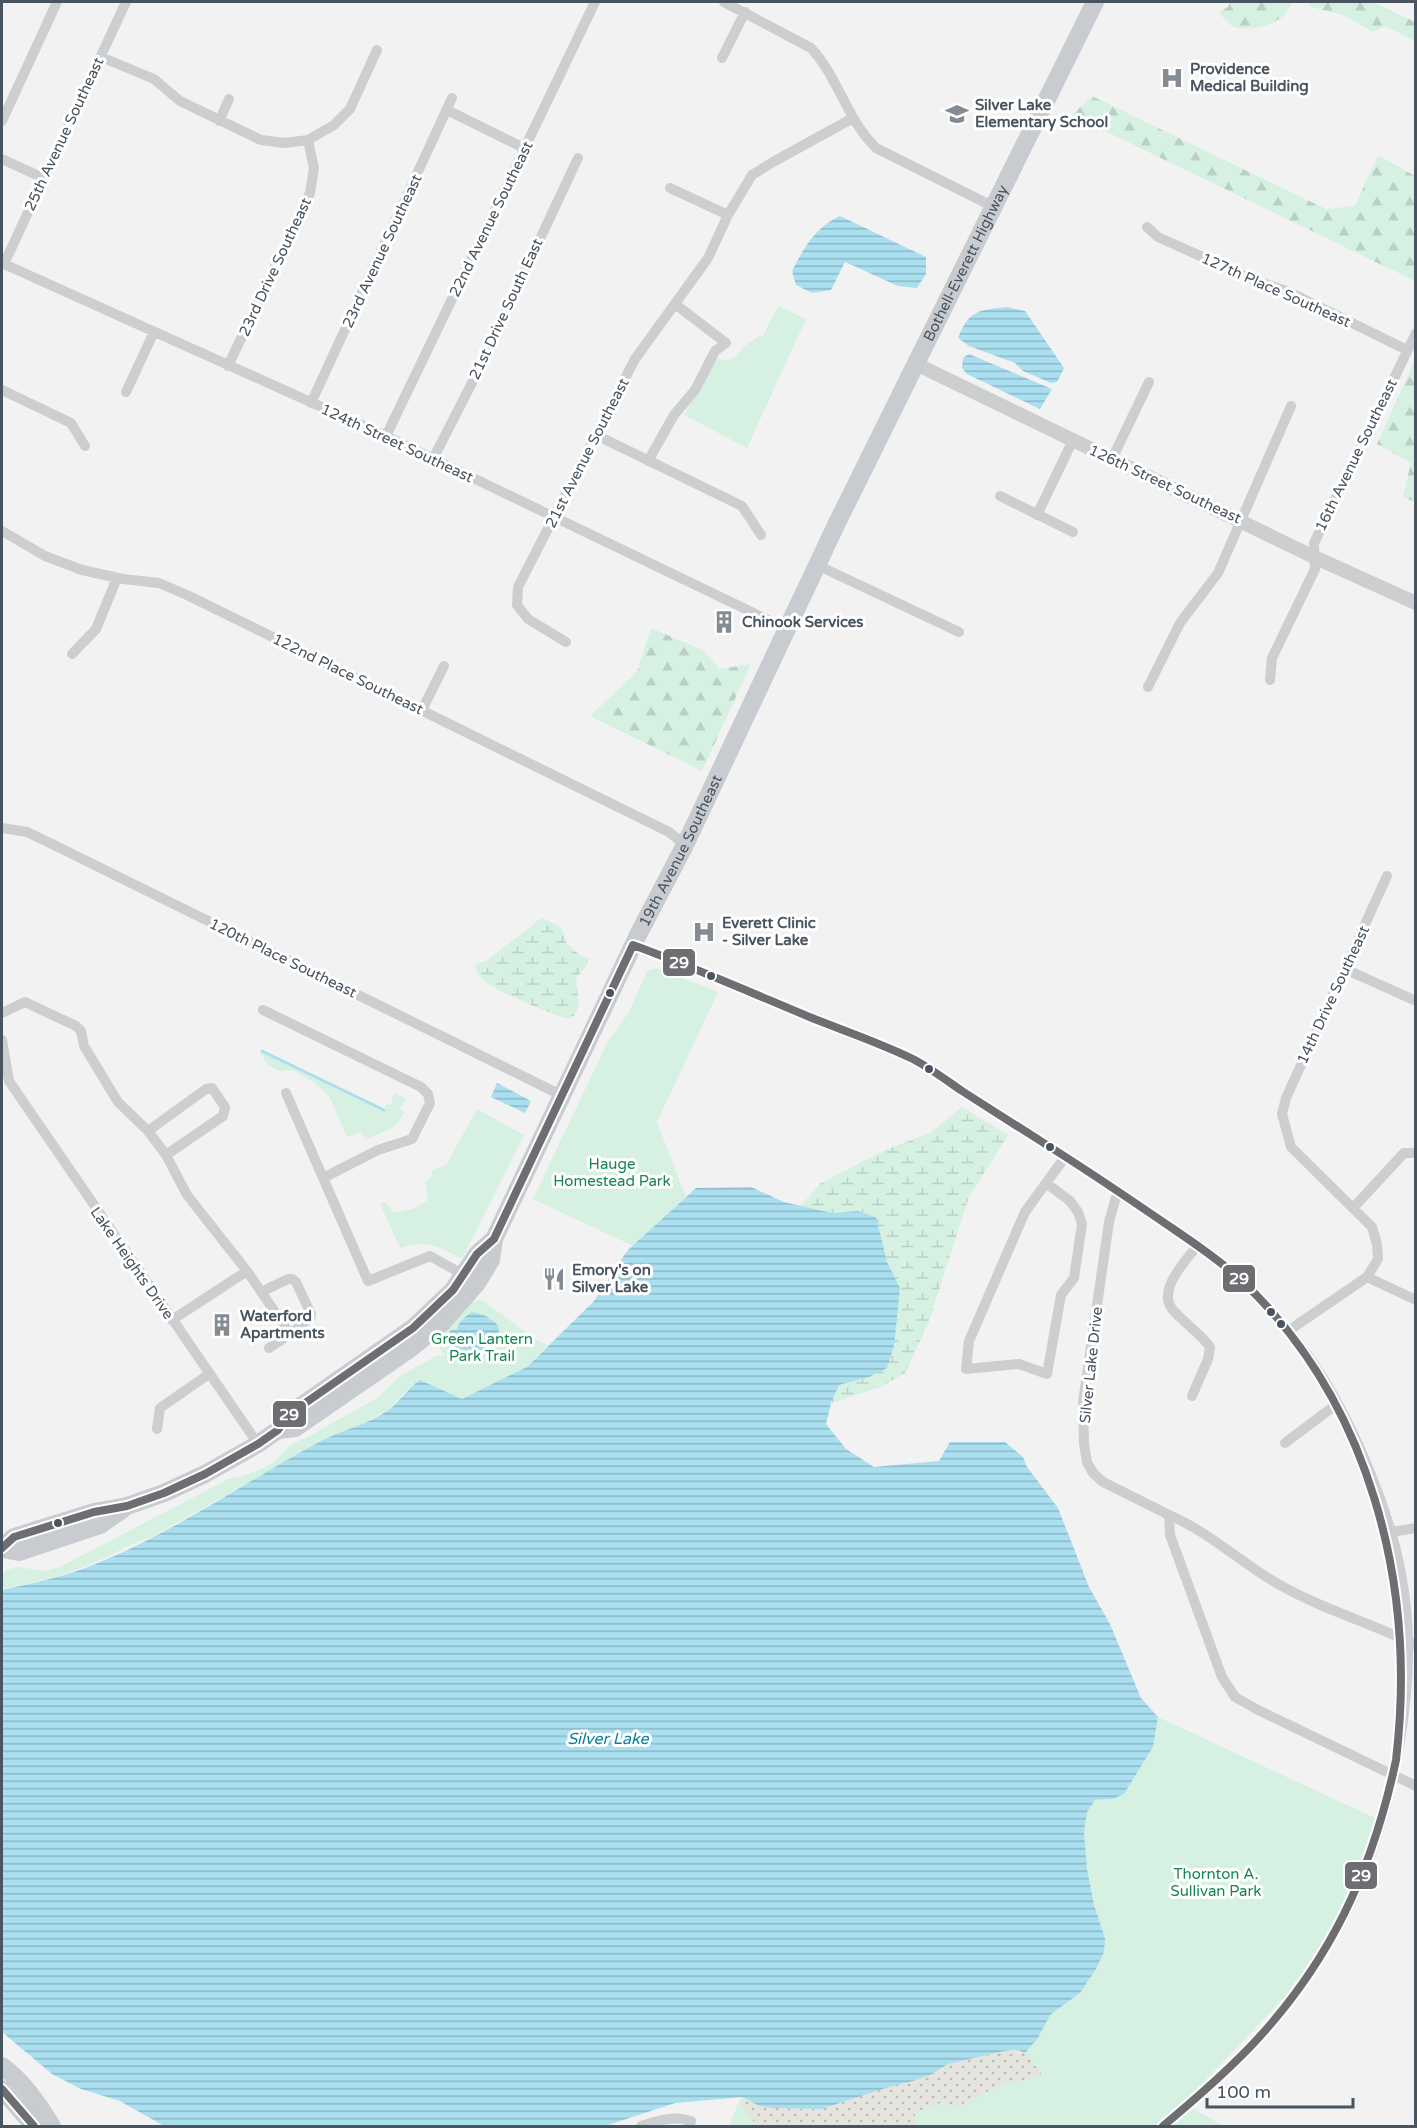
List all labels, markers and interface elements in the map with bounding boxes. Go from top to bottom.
street label: 25th Avenue Southeast [20,54,108,214]
place label: Providence Medical Building [1190,60,1309,96]
hospital icon: Providence Medical Building [1159,65,1185,91]
place label: Silver Lake Elementary School [975,96,1108,132]
school or university icon: Silver Lake Elementary School [944,101,970,127]
street label: 22nd Avenue Southeast [445,138,537,300]
street label: 23rd Avenue Southeast [338,171,426,331]
street label: Bothell-Everett Highway [919,182,1012,344]
street label: 23rd Drive Southeast [235,195,315,339]
street label: 21st Drive South East [465,235,547,382]
street label: 127th Place Southeast [1198,249,1354,331]
street label: 21st Avenue Southeast [541,375,633,531]
street label: 16th Avenue Southeast [1311,376,1401,534]
street label: 124th Street Southeast [318,400,476,486]
street label: 126th Street Southeast [1086,441,1244,527]
building icon: Chinook Services [711,609,737,635]
place label: Chinook Services [742,613,864,631]
street label: 122nd Place Southeast [270,630,427,718]
street label: 19th Avenue Southeast [635,772,726,930]
street label: 120th Place Southeast [206,914,360,1002]
place label: Everett Clinic - Silver Lake [722,914,816,949]
hospital icon: Everett Clinic - Silver Lake [691,919,717,945]
street label: 14th Drive Southeast [1293,923,1373,1067]
line badge: 29 [662,948,696,977]
text: 29 [669,953,689,973]
unlabelled marker [705,970,717,982]
unlabelled marker [604,987,616,999]
unlabelled marker [923,1063,935,1075]
unlabelled marker [1044,1141,1056,1153]
park label: Hauge Homestead Park [553,1155,671,1190]
street label: Lake Heights Drive [86,1203,178,1323]
place label: Emory's on Silver Lake [572,1261,651,1296]
line badge: 29 [1222,1264,1256,1293]
restaurant icon: Emory's on Silver Lake [541,1266,567,1292]
text: 29 [1229,1269,1249,1289]
street label: Silver Lake Drive [1076,1306,1106,1424]
unlabelled marker [1265,1306,1277,1318]
place label: Waterford Apartments [240,1307,325,1343]
building icon: Waterford Apartments [209,1312,235,1338]
unlabelled marker [1275,1318,1287,1330]
park label: Green Lantern Park Trail [431,1330,533,1365]
line badge: 29 [272,1400,307,1428]
text: 29 [279,1405,299,1425]
unlabelled marker [52,1517,64,1529]
water label: Silver Lake [567,1729,650,1749]
line badge: 29 [1344,1861,1378,1890]
park label: Thornton A. Sullivan Park [1171,1865,1261,1900]
text: 29 [1351,1866,1371,1886]
scale bar [1207,2071,1352,2109]
text: 100 m [1216,2081,1271,2103]

